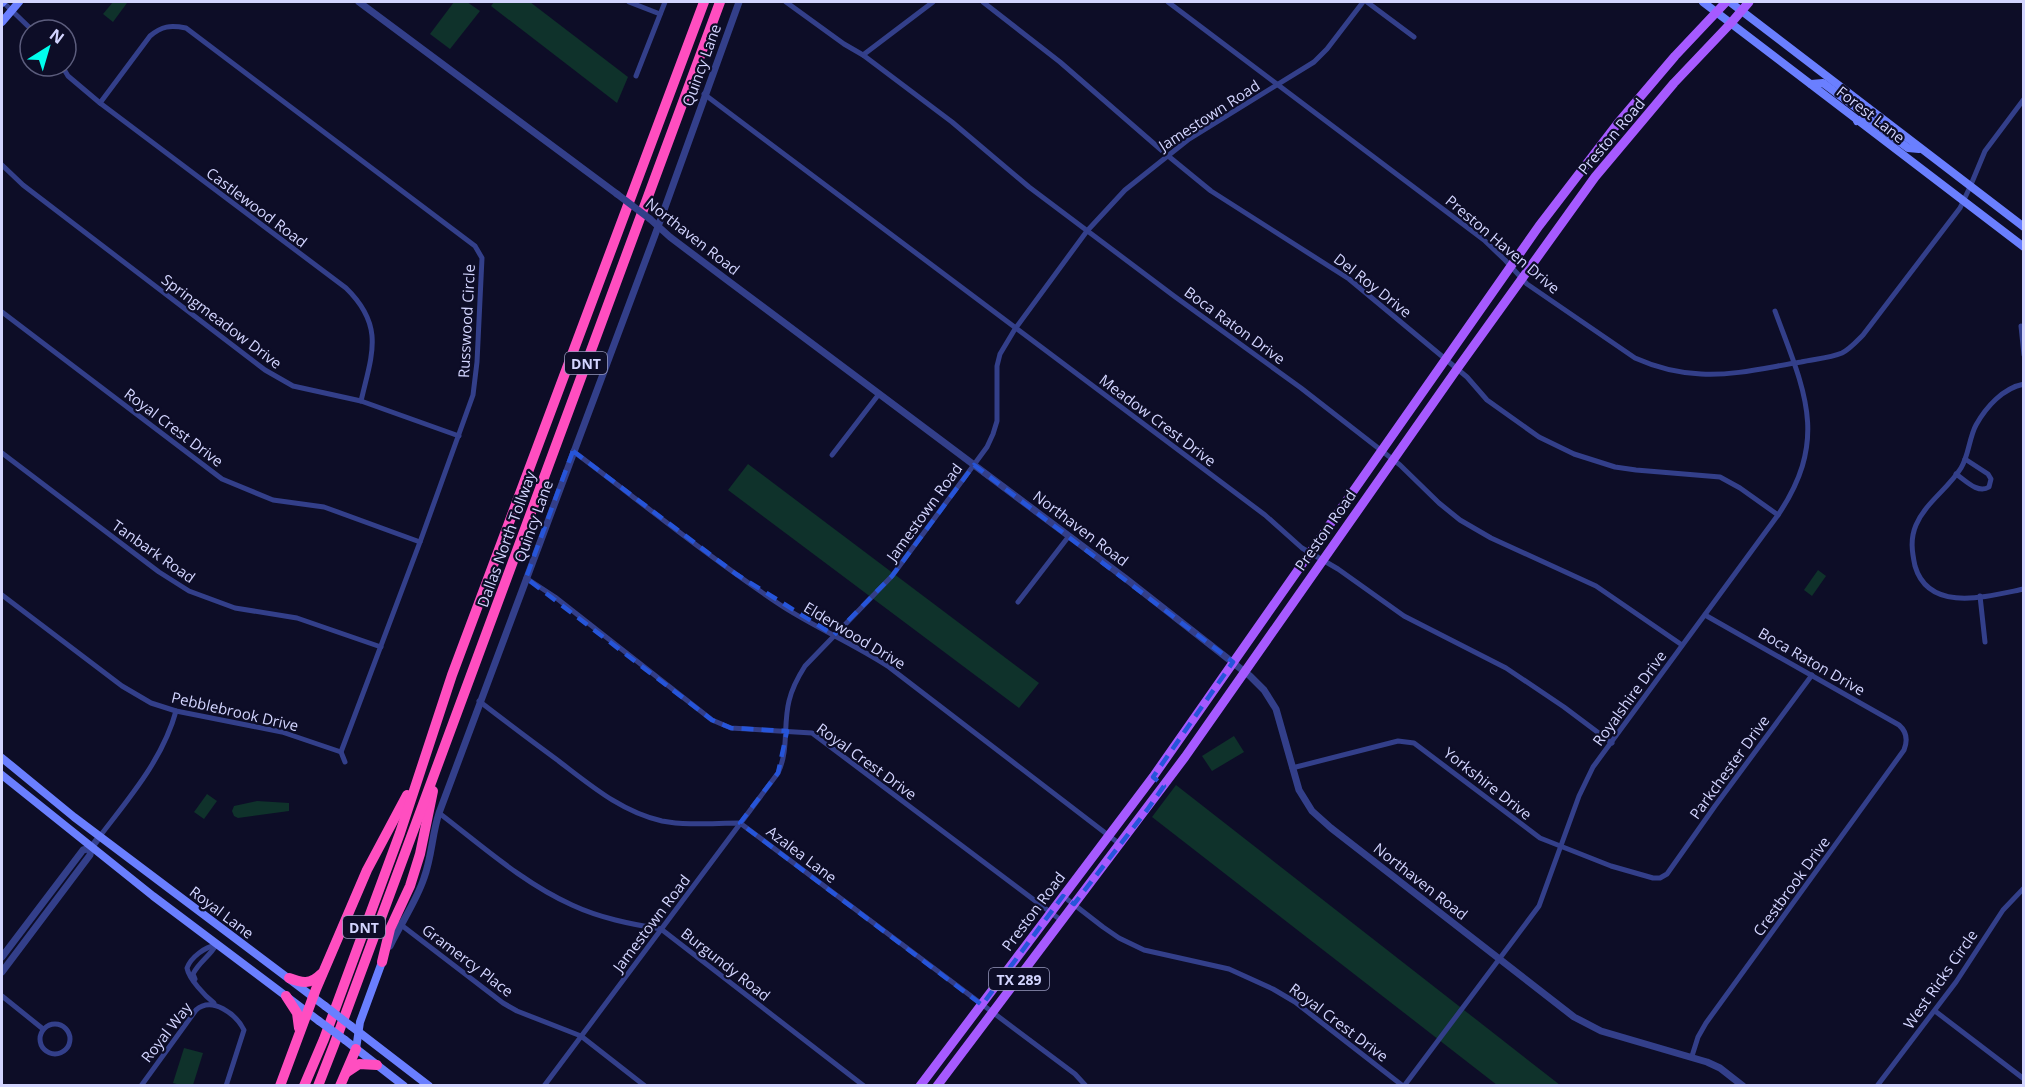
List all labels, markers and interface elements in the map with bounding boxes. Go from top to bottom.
north arrow [18,18,78,78]
street label: Quincy Lane [677,21,725,109]
text: N [45,23,69,49]
street label: Jamestown Road [1153,75,1263,156]
street label: Forest Lane [1833,81,1909,147]
street label: Preston Road [1573,94,1649,178]
street label: Castlewood Road [203,163,311,251]
street label: Preston Haven Drive [1442,190,1564,298]
street label: Northaven Road [642,193,744,279]
street label: Del Roy Drive [1330,248,1416,322]
street label: Russwood Circle [453,263,479,379]
street label: Springmeadow Drive [158,269,286,373]
street label: Boca Raton Drive [1181,282,1289,368]
road number: DNT [565,352,607,374]
street label: Meadow Crest Drive [1096,370,1220,470]
street label: Royal Crest Drive [120,383,228,471]
street label: Jamestown Road [880,459,966,567]
street label: Dallas North Tollway [472,468,540,610]
street label: Quincy Lane [509,477,557,565]
street label: Northaven Road [1029,486,1133,570]
street label: Preston Road [1290,486,1360,574]
street label: Tanbark Road [109,515,199,587]
street label: Elderwood Drive [800,597,910,673]
street label: Boca Raton Drive [1755,622,1869,700]
street label: Royalshire Drive [1588,646,1670,750]
street label: Pebblebrook Drive [169,687,301,735]
street label: Parkchester Drive [1685,711,1773,823]
street label: Royal Crest Drive [813,718,921,804]
street label: Yorkshire Drive [1440,742,1536,824]
street label: Azalea Lane [763,821,841,887]
street label: Crestbrook Drive [1748,832,1834,940]
street label: Northaven Road [1370,838,1472,924]
street label: Preston Road [997,867,1069,955]
street label: Jamestown Road [607,870,694,977]
street label: Royal Lane [186,881,258,943]
road number: DNT [343,916,385,938]
street label: Gramercy Place [418,919,518,1001]
street label: Burgundy Road [677,923,775,1005]
street label: West Ricks Circle [1898,926,1982,1032]
road number: TX 289 [989,968,1049,990]
street label: Royal Crest Drive [1285,978,1393,1066]
street label: Royal Way [136,997,196,1066]

